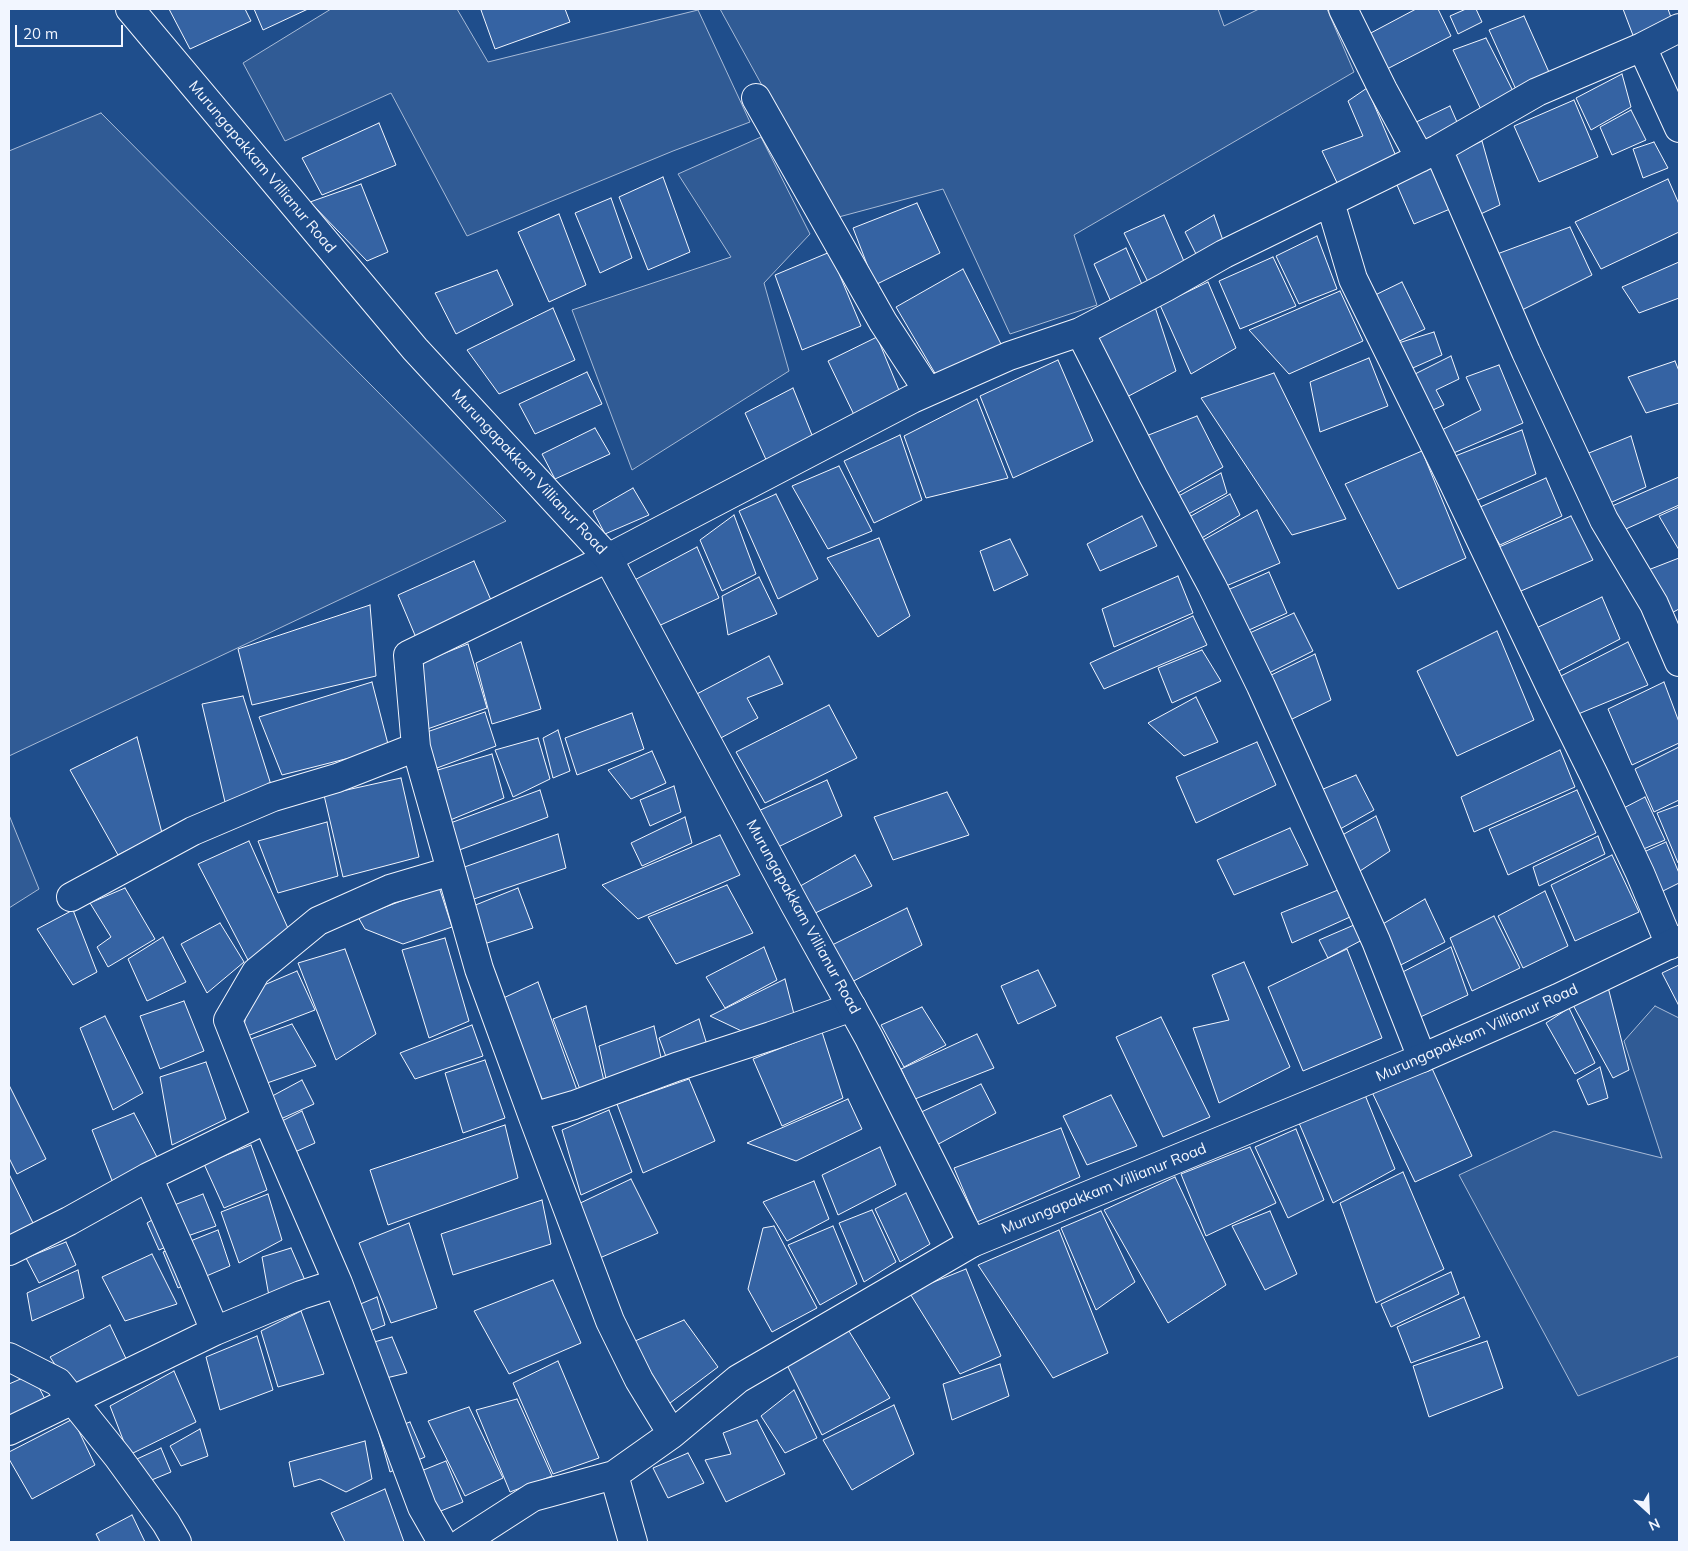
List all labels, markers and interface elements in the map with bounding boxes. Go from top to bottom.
scale bar [18,15,125,47]
text: 20 m [23,24,58,43]
street label: Murungapakkam Villianur Road [185,77,339,257]
street label: Murungapakkam Villianur Road [448,386,610,558]
street label: Murungapakkam Villianur Road [742,817,864,1017]
street label: Murungapakkam Villianur Road [1373,980,1581,1086]
street label: Murungapakkam Villianur Road [999,1140,1209,1238]
north arrow [1623,1486,1673,1536]
text: N [1646,1514,1663,1535]

